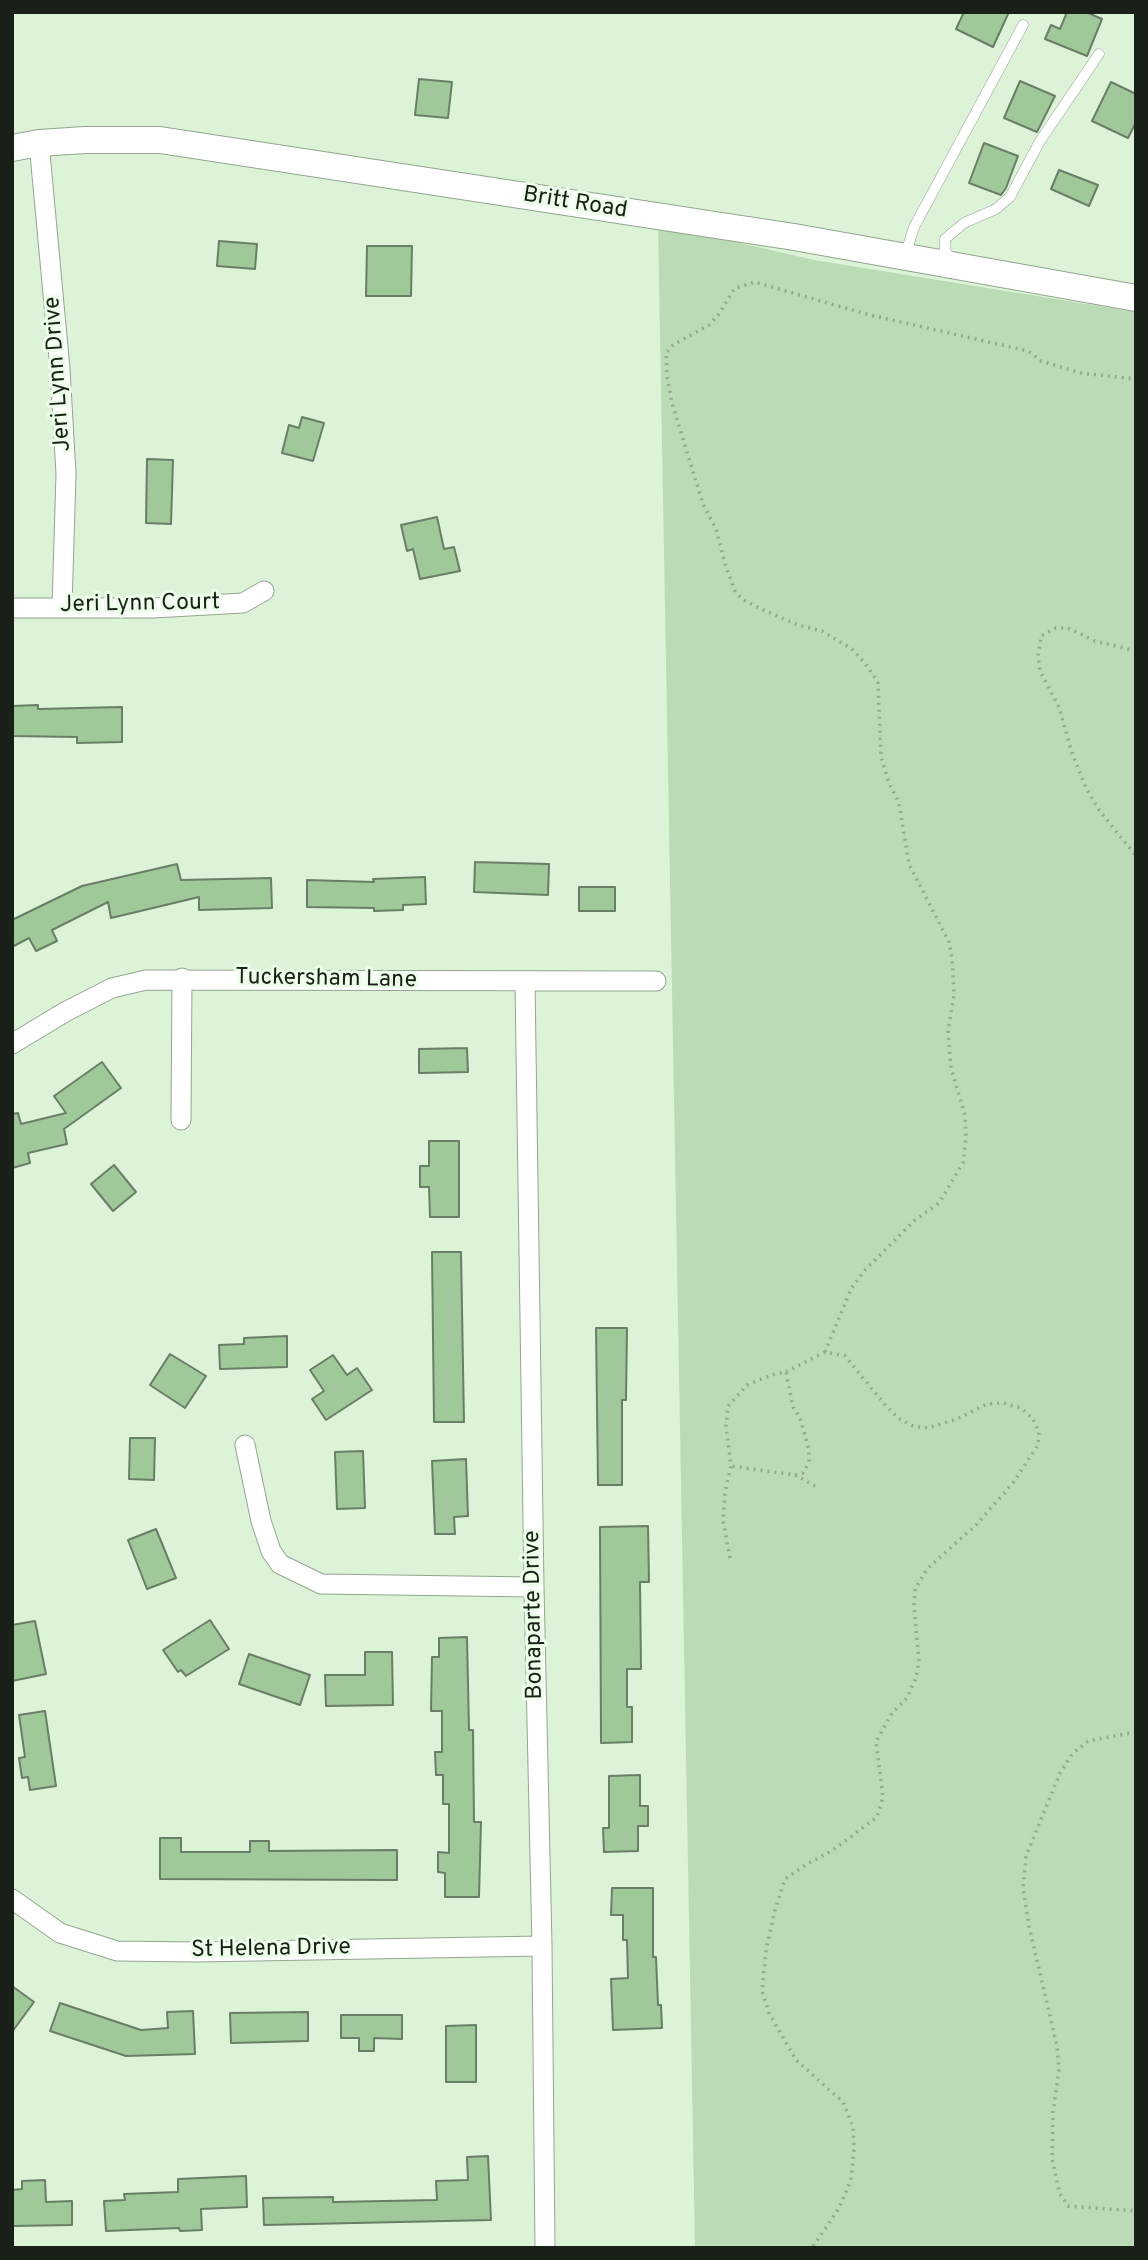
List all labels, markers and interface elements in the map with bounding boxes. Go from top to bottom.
street label: Britt Road [521,182,629,226]
street label: Jeri Lynn Drive [40,295,78,453]
street label: Jeri Lynn Court [60,590,220,620]
street label: Tuckersham Lane [235,965,417,995]
street label: Bonaparte Drive [520,1530,550,1700]
street label: St Helena Drive [191,1935,351,1965]

